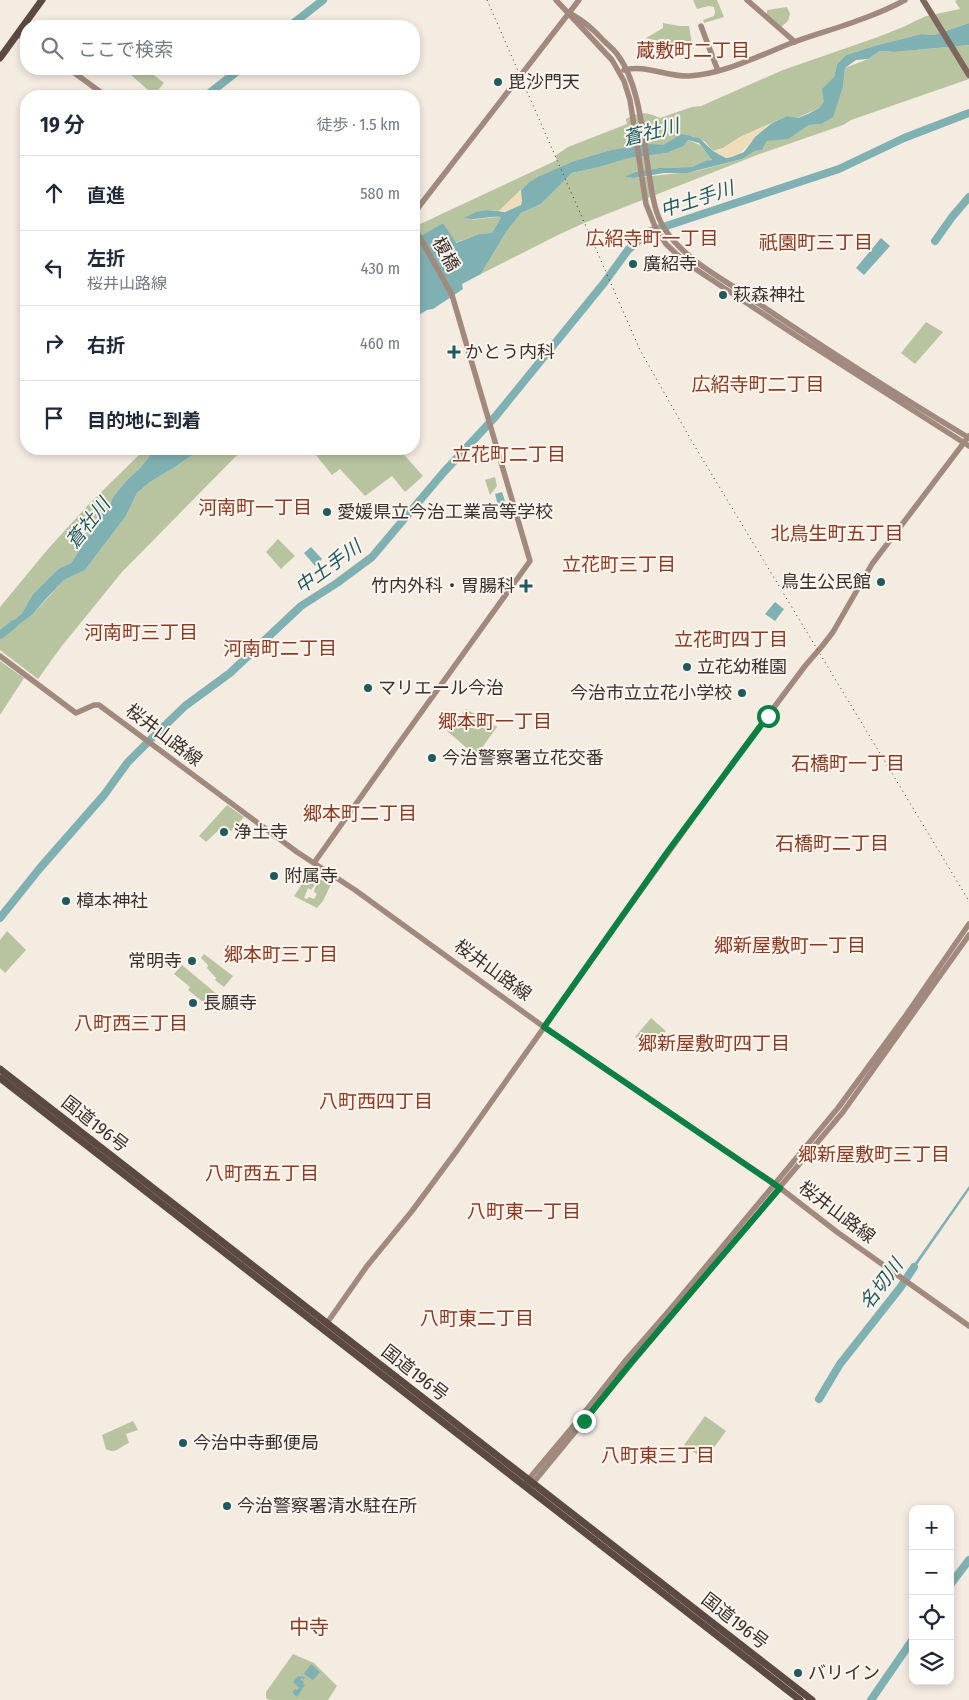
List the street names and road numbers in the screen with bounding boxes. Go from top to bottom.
street label: 榎橋 [428,233,464,275]
street label: 桜井山路線 [121,699,207,771]
street label: 桜井山路線 [450,935,536,1005]
street label: 国道196号 [57,1091,133,1157]
street label: 桜井山路線 [794,1176,880,1248]
street label: 国道196号 [377,1340,453,1406]
street label: 国道196号 [697,1588,773,1654]

